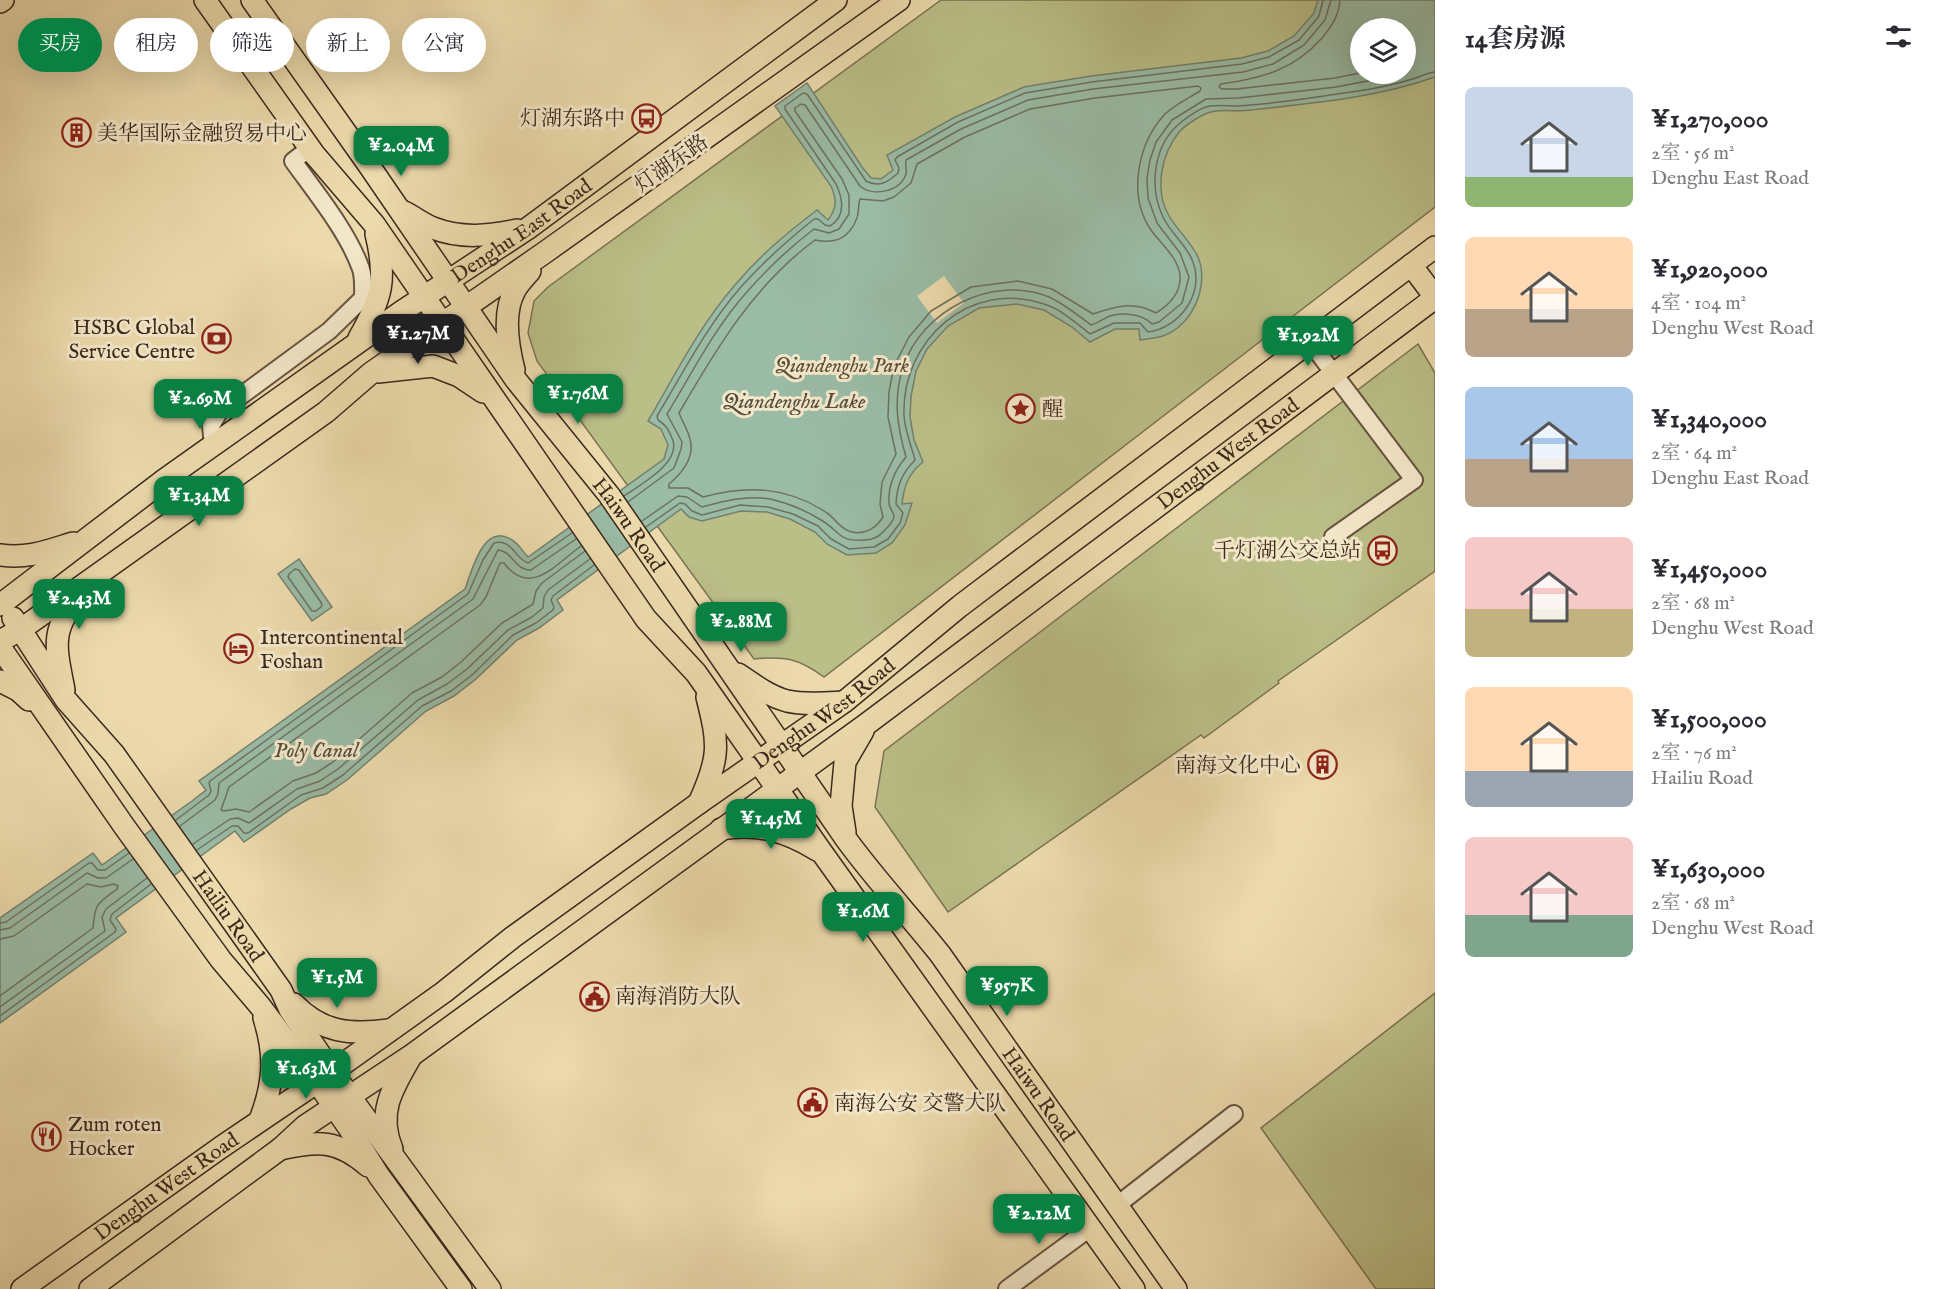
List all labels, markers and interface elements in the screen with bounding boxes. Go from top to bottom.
chip: 买房 [18,18,102,72]
chip: 租房 [114,18,198,72]
chip: 筛选 [210,18,294,72]
chip: 新上 [306,18,390,72]
chip: 公寓 [402,18,486,72]
map controls [1350,18,1416,84]
button: layers [1350,18,1416,84]
icon: filters [1882,20,1915,53]
text: 14套房源 [1465,23,1565,56]
bus stop icon: 灯湖东路中 [630,102,662,134]
text: ¥1,270,000 [1651,103,1769,136]
place label: 灯湖东路中 [520,106,625,133]
icon: home [1513,111,1585,183]
building icon: 美华国际金融贸易中心 [60,117,92,149]
place label: 美华国际金融贸易中心 [97,121,307,148]
pin: ¥2.04M [352,126,450,177]
street label: 灯湖东路 [630,129,714,199]
text: ¥2.04M [368,133,434,158]
text: 2室 · 56 m² [1651,141,1735,166]
text: Denghu East Road [1651,166,1809,191]
street label: Denghu East Road [446,173,599,290]
text: ¥1,920,000 [1651,253,1768,286]
icon: home [1513,261,1585,333]
text: 4室 · 104 m² [1651,291,1746,316]
pin: ¥1.27M [369,314,467,365]
place label: HSBC Global Service Centre [68,315,195,366]
pin: ¥1.92M [1259,316,1357,367]
text: Denghu West Road [1651,316,1814,341]
text: ¥1.27M [386,321,450,346]
bank icon: HSBC Global Service Centre [200,323,232,355]
text: ¥1.92M [1276,323,1340,348]
park label: Qiandenghu Park [775,353,909,380]
pin: ¥1.76M [529,374,627,425]
pin: ¥2.69M [151,379,249,430]
text: ¥1.76M [547,381,609,406]
text: ¥2.69M [168,386,232,411]
water label: Qiandenghu Lake [723,388,866,416]
street label: Denghu West Road [1152,392,1306,517]
place icon: 醒 [1005,393,1037,425]
place label: 醒 [1042,397,1063,424]
text: ¥1,340,000 [1651,403,1767,436]
icon: home [1513,411,1585,483]
text: 2室 · 64 m² [1651,441,1737,466]
text: Denghu East Road [1651,466,1809,491]
street label: Haiwu Road [585,472,670,578]
pin: ¥1.34M [150,476,248,527]
text: ¥1.34M [168,483,230,508]
bus stop icon: 千灯湖公交总站 [1366,534,1398,566]
place label: 千灯湖公交总站 [1214,538,1361,565]
text: ¥1,450,000 [1651,553,1767,586]
icon: home [1513,561,1585,633]
pin: ¥2.43M [30,579,128,630]
text: ¥2.43M [47,586,111,611]
text: 2室 · 68 m² [1651,591,1735,616]
pin: ¥2.88M [692,602,790,653]
text: ¥2.88M [710,609,772,634]
text: Denghu West Road [1651,616,1814,641]
place label: Intercontinental Foshan [260,625,403,676]
hotel icon: Intercontinental Foshan [223,633,255,665]
street label: Denghu West Road [748,653,902,776]
text: ¥1,500,000 [1651,703,1767,736]
icon: home [1513,711,1585,783]
water label: Poly Canal [274,737,360,765]
text: 2室 · 76 m² [1651,741,1737,766]
building icon: 南海文化中心 [1306,749,1338,781]
place label: 南海文化中心 [1175,753,1301,780]
text: Hailiu Road [1651,766,1753,791]
pin: ¥1.45M [722,799,820,850]
text: ¥1.45M [740,806,802,831]
text: ¥1,630,000 [1651,853,1765,886]
icon: home [1513,861,1585,933]
street label: Hailiu Road [185,865,270,969]
text: 2室 · 68 m² [1651,891,1735,916]
pin: ¥1.6M [821,892,905,943]
text: ¥1.6M [836,899,890,924]
text: Denghu West Road [1651,916,1814,941]
pin: ¥1.5M [295,958,379,1009]
text: ¥1.5M [311,965,363,990]
pin: ¥957K [965,966,1049,1017]
text: ¥957K [980,973,1034,998]
public building icon: 南海消防大队 [578,980,610,1012]
place label: 南海消防大队 [615,984,741,1011]
street label: Haiwu Road [995,1042,1080,1148]
pin: ¥1.63M [257,1049,355,1100]
text: ¥1.63M [275,1056,337,1081]
public building icon: 南海公安 交警大队 [797,1087,829,1119]
place label: 南海公安 交警大队 [834,1091,1007,1118]
place label: Zum roten Hocker [68,1112,162,1163]
restaurant icon: Zum roten Hocker [31,1120,63,1152]
street label: Denghu West Road [90,1127,245,1248]
pin: ¥2.12M [990,1194,1088,1245]
text: ¥2.12M [1007,1201,1071,1226]

